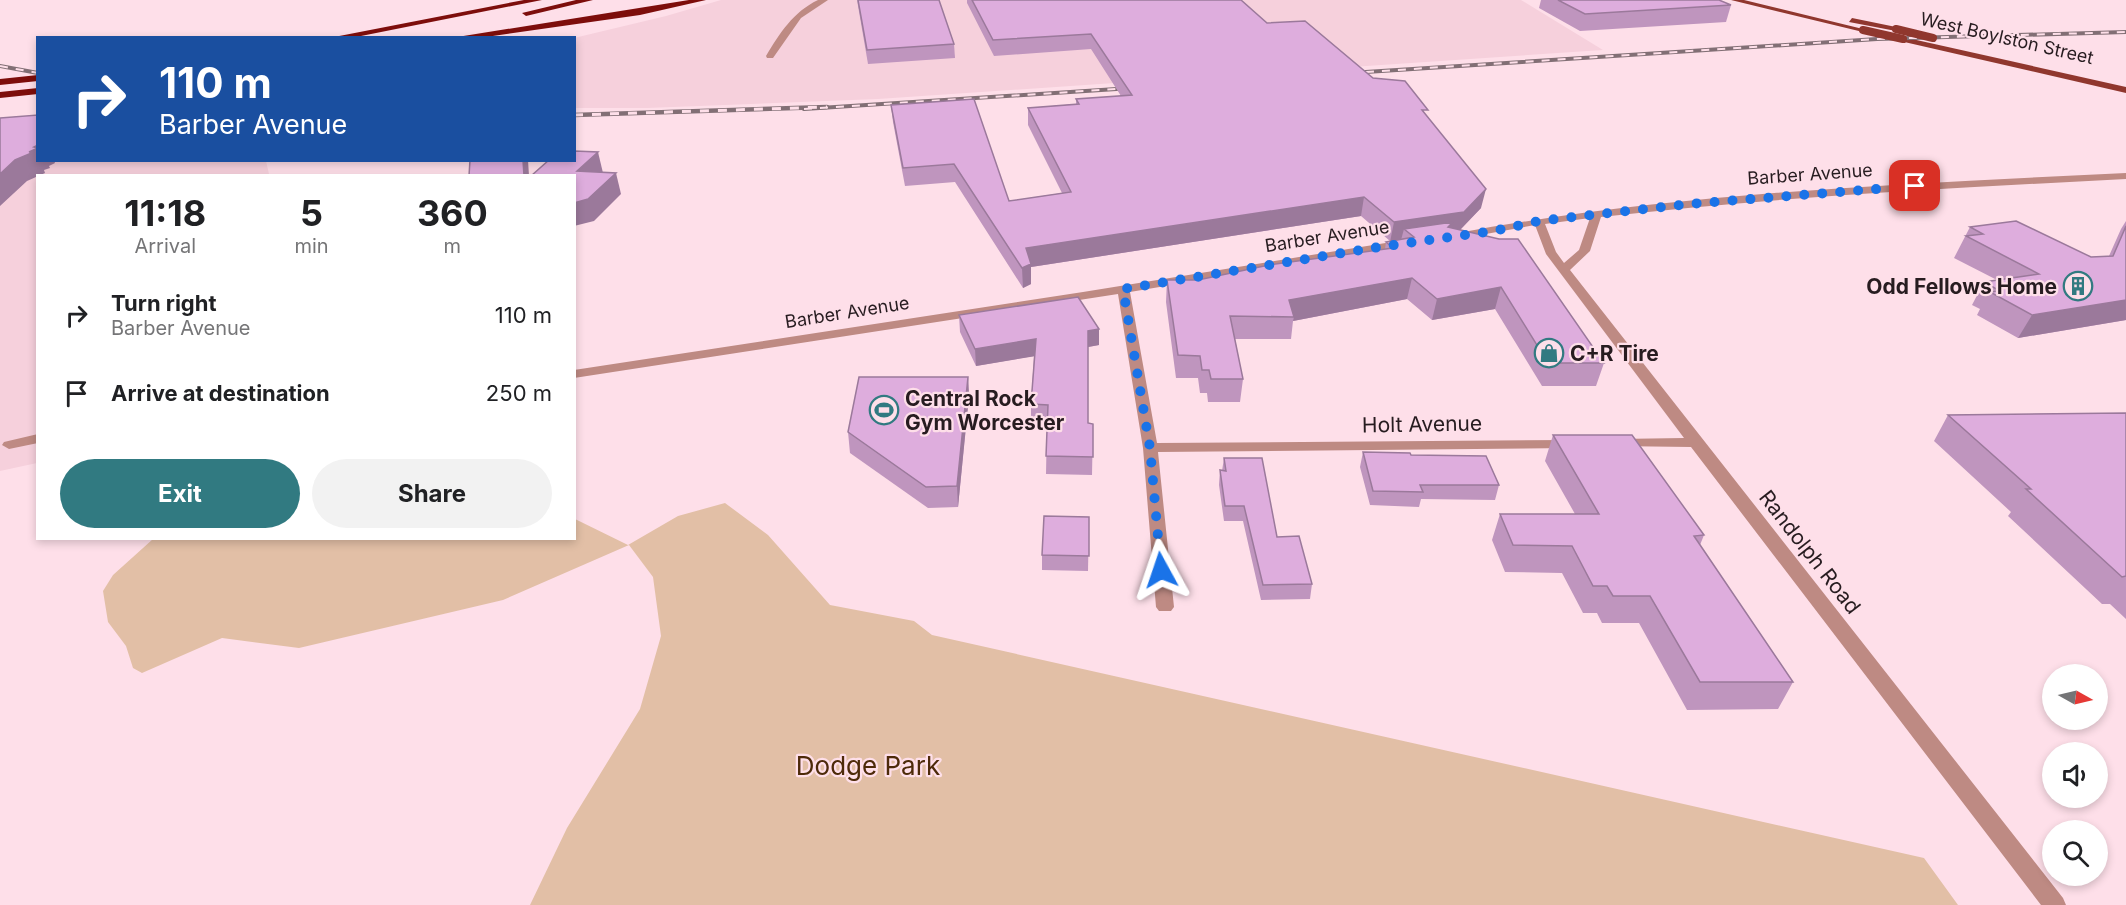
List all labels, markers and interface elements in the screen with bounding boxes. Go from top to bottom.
street label: West Boylston Street [1918,8,2096,68]
text: 110 m [159,57,272,108]
icon: right [60,60,138,138]
text: Barber Avenue [159,108,347,141]
street label: Barber Avenue [1747,159,1873,189]
pin [1889,160,1940,211]
icon: arrive [1898,169,1931,202]
text: 11:18 [124,191,206,235]
text: 5 [300,191,323,235]
text: 360 [417,191,488,235]
street label: Barber Avenue [1263,216,1391,256]
text: Arrival [134,234,196,258]
text: min [294,234,329,258]
text: m [444,234,461,258]
building icon: Odd Fellows Home [2062,270,2094,302]
place label: Odd Fellows Home [1866,274,2057,299]
text: Turn right [111,290,217,316]
street label: Barber Avenue [783,292,911,332]
icon: right [60,299,93,332]
text: 110 m [495,302,552,328]
text: Barber Avenue [111,316,250,340]
shop icon: C+R Tire [1533,337,1565,369]
place label: C+R Tire [1570,341,1659,366]
icon: arrive [60,377,93,410]
text: Arrive at destination [111,380,330,406]
text: 250 m [486,380,552,406]
place label: Central Rock Gym Worcester [905,386,1065,435]
sports icon: Central Rock Gym Worcester [868,394,900,426]
street label: Holt Avenue [1362,410,1482,438]
button: Exit [60,459,300,528]
button: Share [312,459,552,528]
street label: Randolph Road [1754,485,1866,619]
position arrow [1129,538,1193,602]
north arrow [2042,664,2108,730]
map controls [2042,664,2108,886]
button: sound [2042,742,2108,808]
park label: Dodge Park [796,750,940,781]
button: search [2042,820,2108,886]

